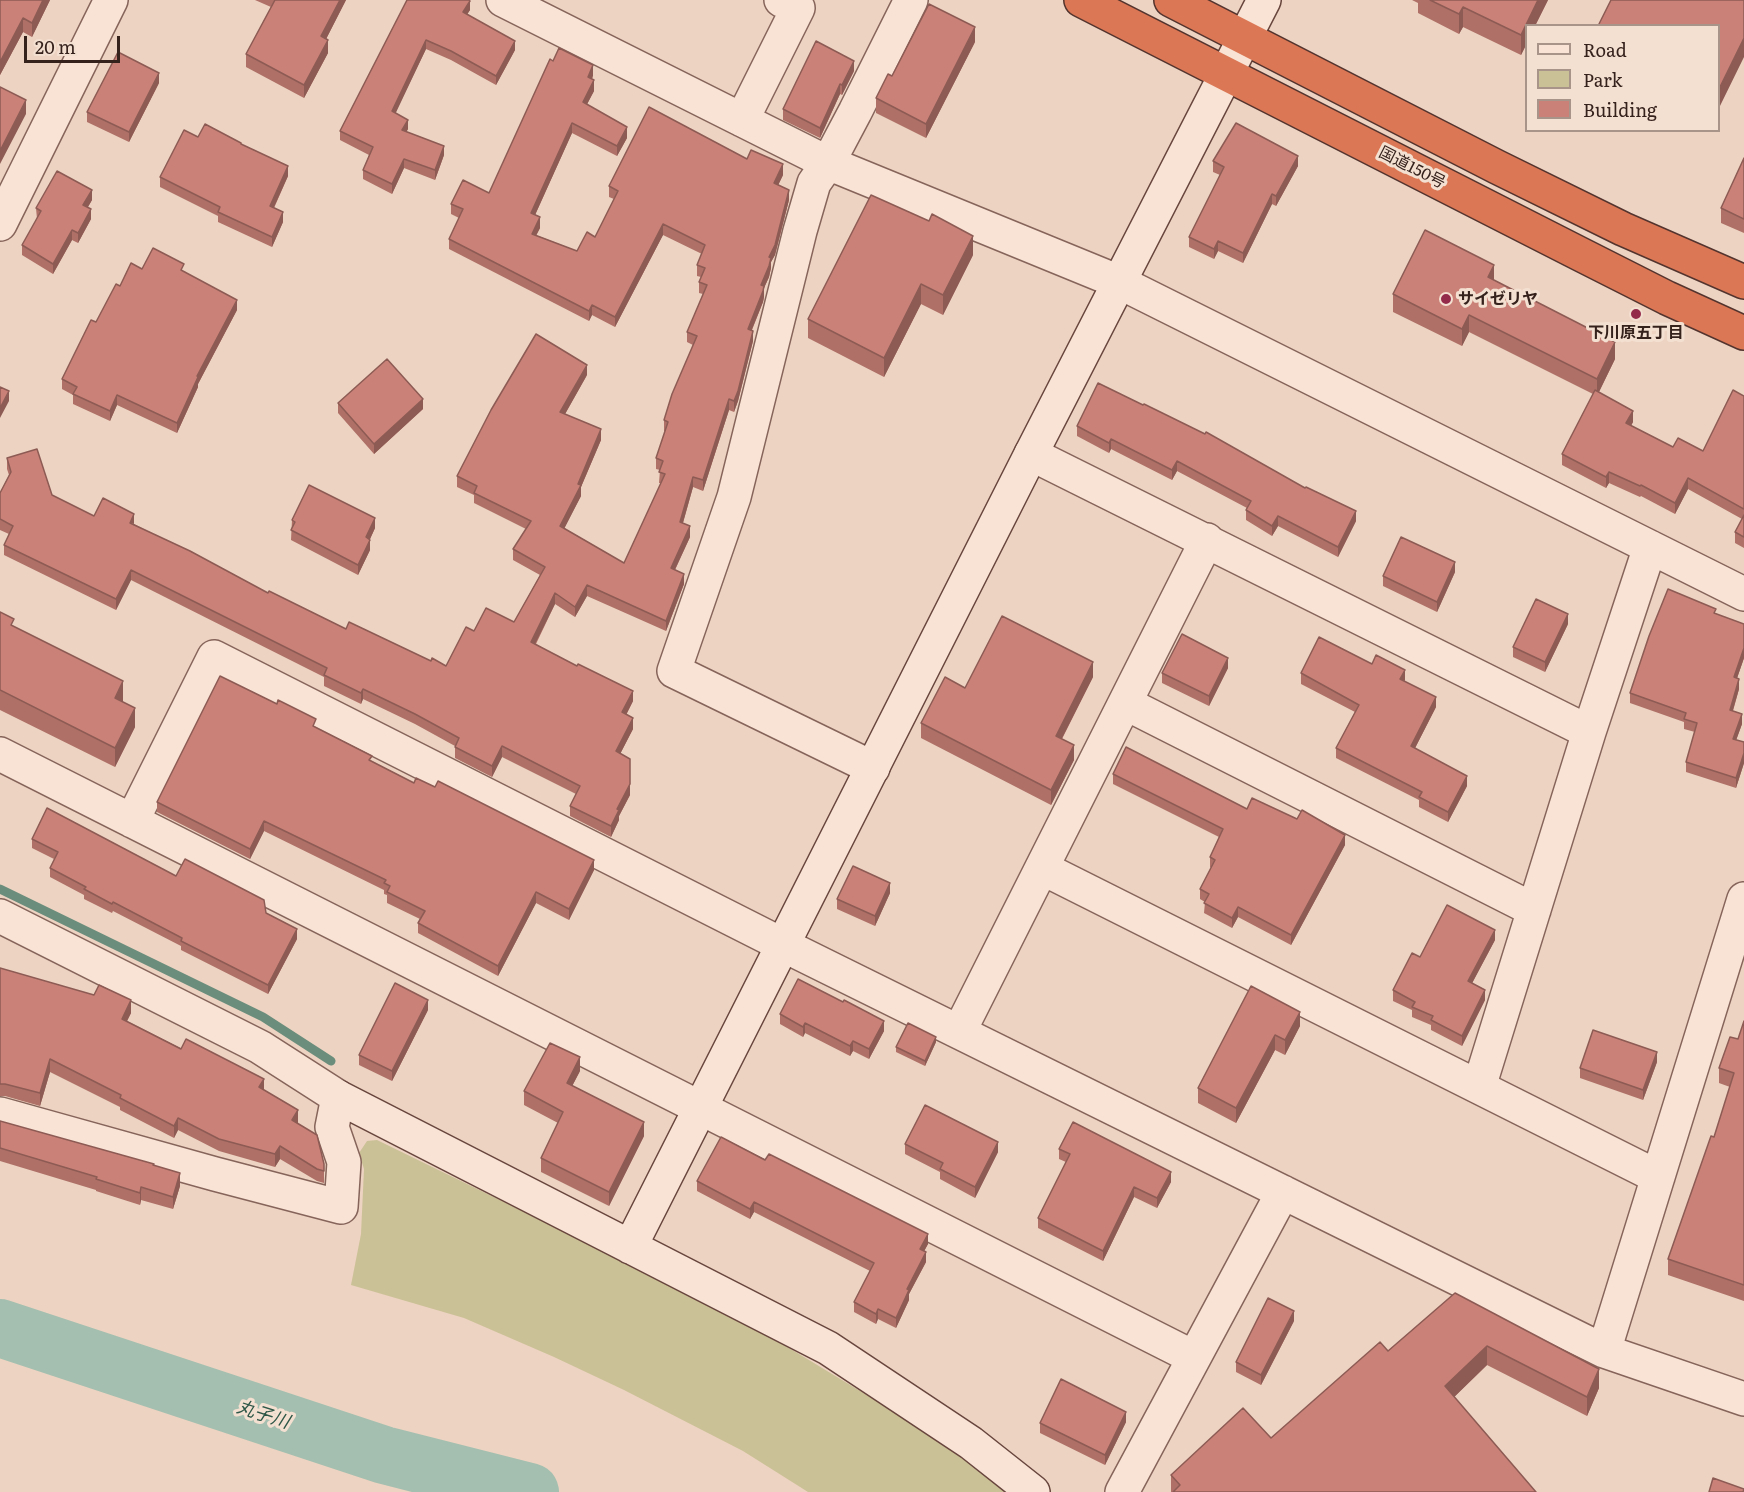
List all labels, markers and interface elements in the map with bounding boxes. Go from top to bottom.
scale bar [27,24,123,62]
legend [1525,24,1720,132]
text: 20 m [35,33,76,60]
text: Road [1583,36,1627,63]
text: Park [1583,66,1622,93]
text: Building [1583,96,1657,123]
street label: 国道150号 [1376,143,1448,193]
place label: サイゼリヤ [1458,289,1538,309]
marker: サイゼリヤ [1439,292,1453,306]
marker: 下川原五丁目 [1629,307,1643,321]
place label: 下川原五丁目 [1588,323,1684,343]
water label: 丸子川 [234,1396,292,1434]

